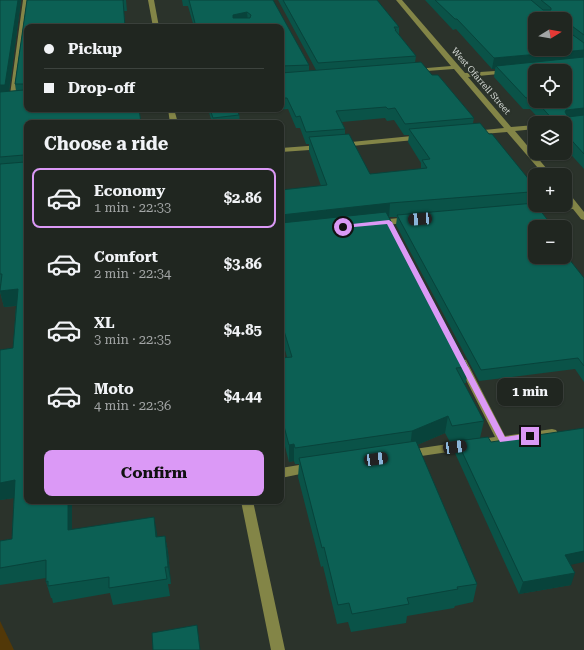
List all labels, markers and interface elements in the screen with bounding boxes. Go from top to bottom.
north arrow [528,12,572,56]
map controls [528,12,572,264]
text: Pickup [68,40,122,58]
street label: West Ofarrell Street [449,46,513,117]
button: locate [528,64,572,108]
text: Drop-off [68,79,135,97]
button: layers [528,116,572,160]
text: Choose a ride [44,133,168,154]
button: + [528,168,572,212]
icon: car [46,180,82,216]
text: Economy [94,182,165,200]
text: $2.86 [224,189,262,207]
text: 1 min · 22:33 [94,200,171,215]
car [408,212,432,226]
route start [334,218,352,236]
button: − [528,220,572,264]
icon: car [46,246,82,282]
text: Comfort [94,248,158,266]
text: $3.86 [224,255,262,273]
text: 2 min · 22:34 [94,266,171,281]
icon: car [46,312,82,348]
text: XL [94,314,115,332]
text: $4.85 [224,321,262,339]
text: 3 min · 22:35 [94,332,171,347]
icon: car [46,378,82,414]
callout: 1 min [497,378,563,406]
text: Moto [94,380,134,398]
text: 1 min [512,384,548,399]
text: $4.44 [224,387,262,405]
text: 4 min · 22:36 [94,398,171,413]
route end [521,427,539,445]
car [442,439,468,455]
button: Confirm [44,450,264,496]
car [363,451,389,467]

